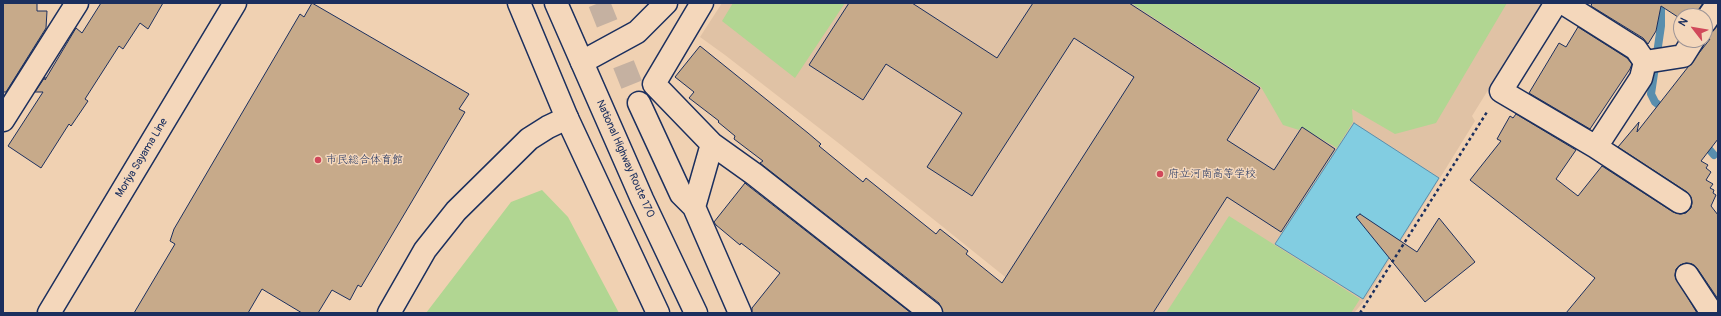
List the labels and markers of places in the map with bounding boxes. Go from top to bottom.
place label: 市民総合体育館 [326,153,403,167]
marker: 市民総合体育館 [313,155,323,165]
place label: 府立河南高等学校 [1168,167,1256,181]
marker: 府立河南高等学校 [1155,169,1165,179]

